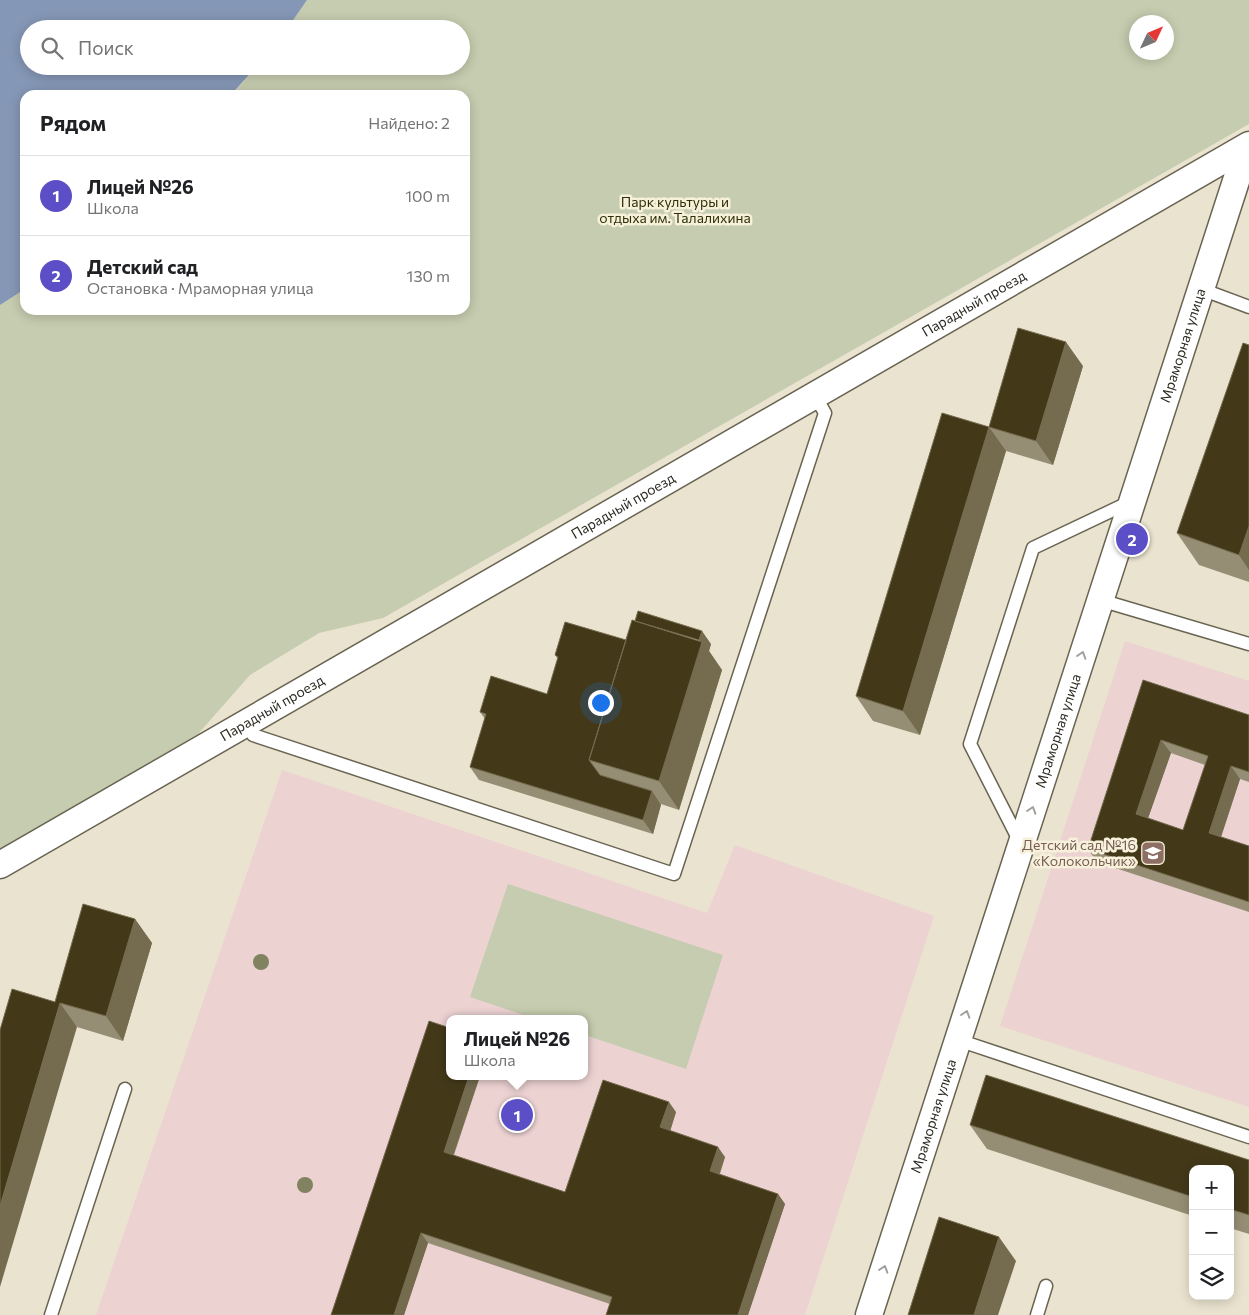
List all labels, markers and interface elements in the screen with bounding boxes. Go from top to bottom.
north arrow [1129,15,1174,60]
search box [20,20,470,75]
icon: search [38,34,66,62]
text: Поиск [78,36,134,59]
text: Рядом [40,110,106,135]
text: Найдено: 2 [368,113,450,132]
text: Лицей №26 [87,175,194,198]
text: 1 [52,186,60,205]
text: 100 m [405,186,450,205]
park label: Парк культуры и отдыха им. Талалихина [599,193,751,226]
text: Школа [87,198,139,217]
text: Детский сад [87,255,198,278]
text: 2 [51,266,61,285]
text: 130 m [407,266,450,285]
street label: Парадный проезд [919,267,1029,340]
text: Остановка · Мраморная улица [87,278,314,297]
street label: Мраморная улица [1156,286,1209,405]
street label: Парадный проезд [568,469,678,542]
pin: 2 [1116,520,1148,558]
one-way arrow [1077,651,1087,660]
street label: Парадный проезд [217,671,327,744]
street label: Мраморная улица [1031,671,1084,790]
your location [588,690,614,716]
one-way arrow [1027,806,1037,814]
place label: Детский сад №16 «Колокольчик» [1022,836,1136,869]
school or university icon: Детский сад №16 «Колокольчик» [1140,840,1166,866]
one-way arrow [960,1010,970,1019]
popup [446,1015,588,1080]
text: Лицей №26 [464,1027,570,1050]
text: Школа [464,1050,516,1069]
street label: Мраморная улица [906,1057,959,1175]
pin: 1 [501,1096,533,1134]
map controls [1189,1165,1234,1300]
button: + [1189,1165,1234,1210]
button: − [1189,1210,1234,1255]
button: layers [1189,1255,1234,1300]
one-way arrow [878,1265,888,1273]

